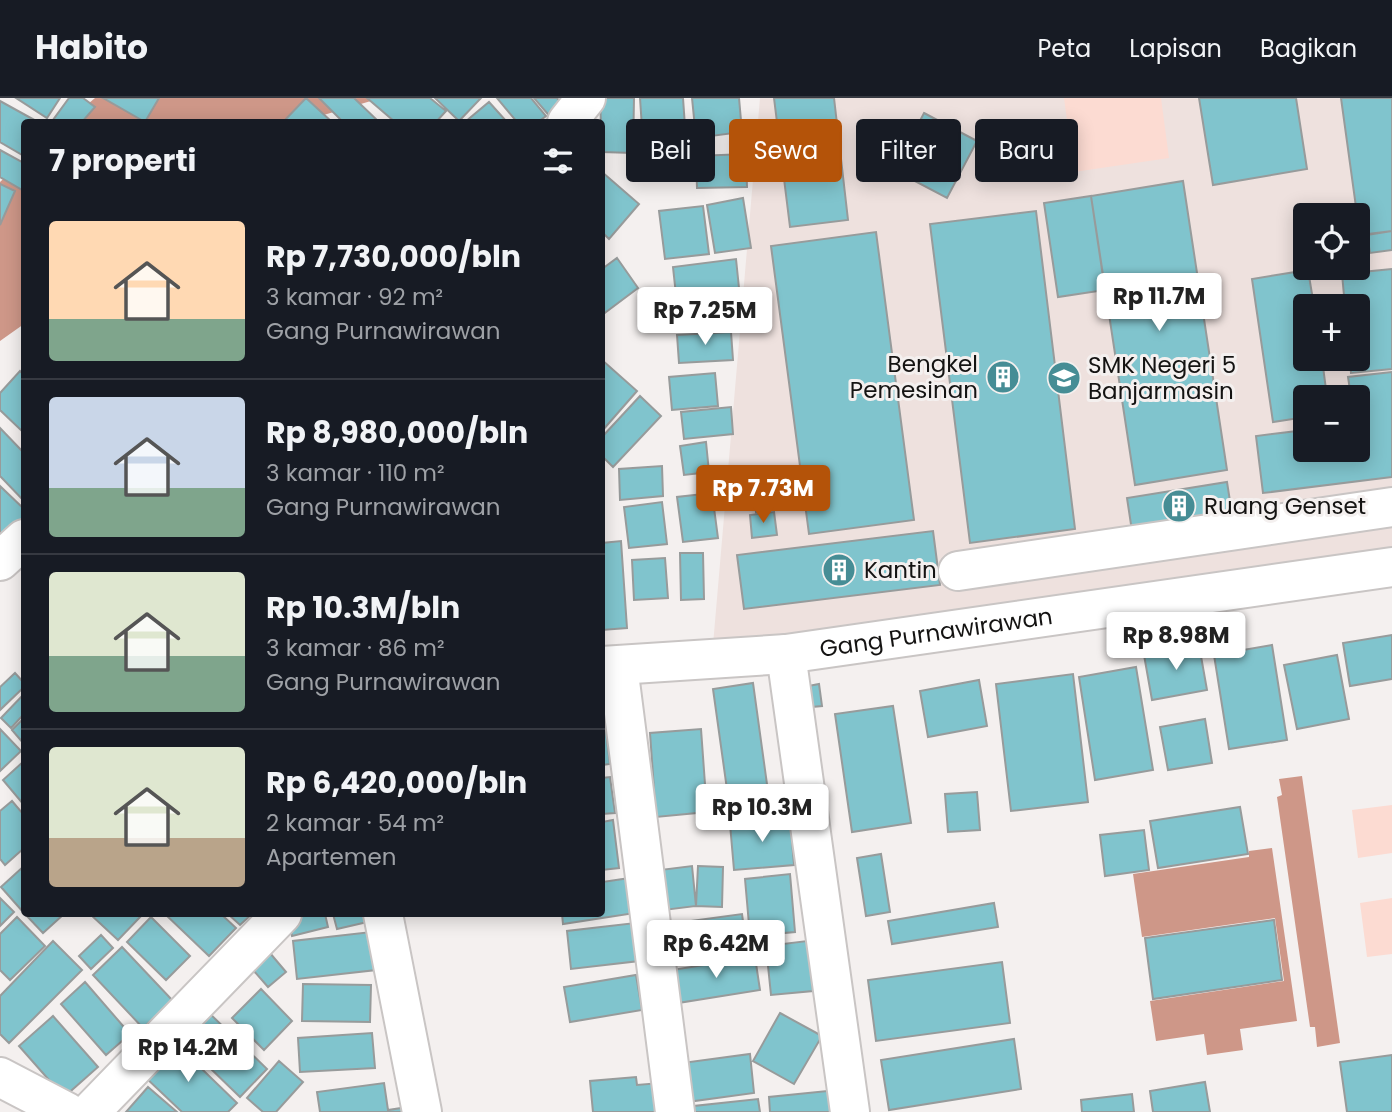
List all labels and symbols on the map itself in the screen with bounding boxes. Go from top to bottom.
pin: Rp 11.7M [1087,274,1231,333]
pin: Rp 7.25M [633,288,777,347]
place label: Bengkel Pemesinan [850,348,978,406]
place label: SMK Negeri 5 Banjarmasin [1088,349,1236,407]
building icon: Bengkel Pemesinan [984,358,1022,396]
school or university icon: SMK Negeri 5 Banjarmasin [1045,359,1083,397]
pin: Rp 7.73M [691,466,835,525]
building icon: Ruang Genset [1160,487,1198,525]
place label: Ruang Genset [1204,490,1366,522]
building icon: Kantin [820,551,858,589]
place label: Kantin [864,554,937,586]
street label: Gang Purnawirawan [818,600,1055,665]
pin: Rp 8.98M [1104,612,1248,672]
pin: Rp 10.3M [690,784,834,844]
pin: Rp 6.42M [644,920,788,980]
pin: Rp 14.2M [116,1024,260,1084]

